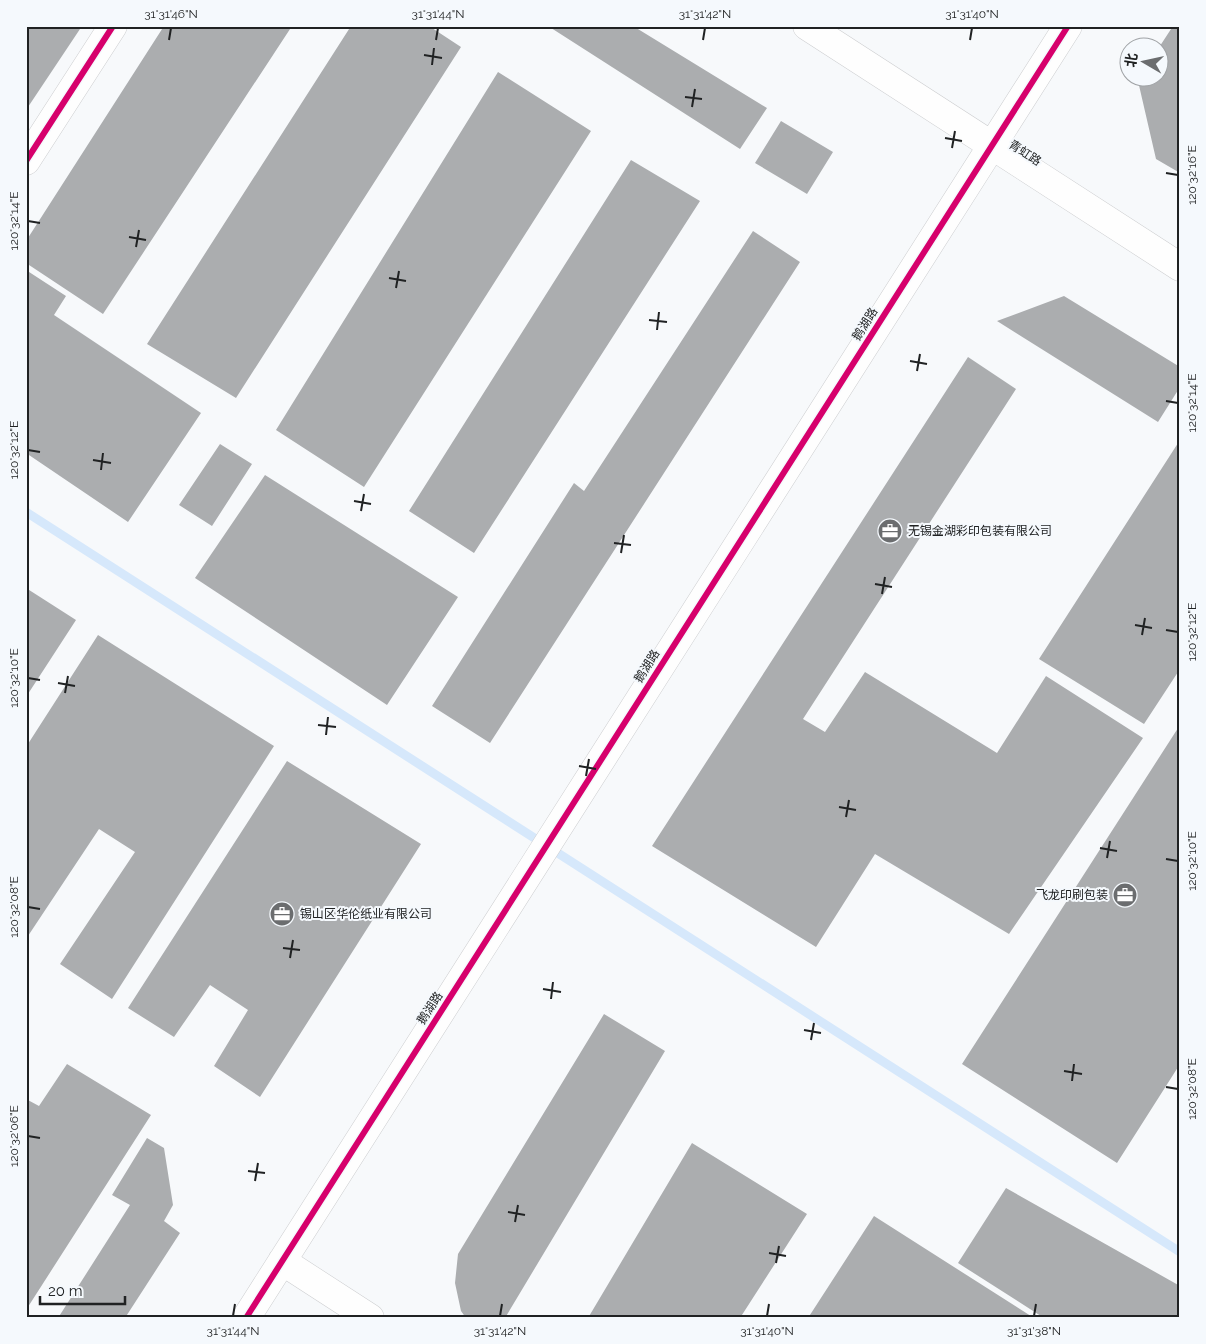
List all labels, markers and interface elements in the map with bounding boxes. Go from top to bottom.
text: 31°31'46"N [144,7,198,21]
text: 31°31'44"N [412,7,464,21]
text: 31°31'42"N [679,7,731,21]
text: 31°31'40"N [945,7,999,21]
north arrow [1118,38,1168,88]
text: 北 [1122,52,1140,68]
street label: 青虹路 [1006,137,1044,169]
text: 120°32'16"E [1185,145,1199,205]
text: 120°32'14"E [7,192,21,250]
street label: 鹅湖路 [850,305,880,343]
text: 120°32'14"E [1185,374,1199,432]
text: 120°32'12"E [7,421,21,479]
office icon: 无锡金湖彩印包装有限公司 [877,518,903,544]
place label: 无锡金湖彩印包装有限公司 [908,524,1052,538]
text: 120°32'12"E [1185,603,1199,661]
street label: 鹅湖路 [632,647,662,685]
text: 120°32'10"E [7,648,21,708]
text: 120°32'10"E [1185,831,1199,891]
text: 120°32'08"E [7,876,21,938]
office icon: 飞龙印刷包装 [1112,882,1138,908]
place label: 飞龙印刷包装 [1036,888,1108,902]
office icon: 锡山区华伦纸业有限公司 [269,901,295,927]
place label: 锡山区华伦纸业有限公司 [300,907,432,921]
street label: 鹅湖路 [414,989,446,1027]
text: 120°32'08"E [1185,1058,1199,1120]
text: 120°32'06"E [7,1105,21,1167]
scale bar [40,1274,125,1306]
text: 20 m [48,1282,83,1300]
text: 31°31'44"N [207,1324,259,1338]
text: 31°31'42"N [474,1324,526,1338]
text: 31°31'40"N [740,1324,794,1338]
text: 31°31'38"N [1007,1324,1061,1338]

